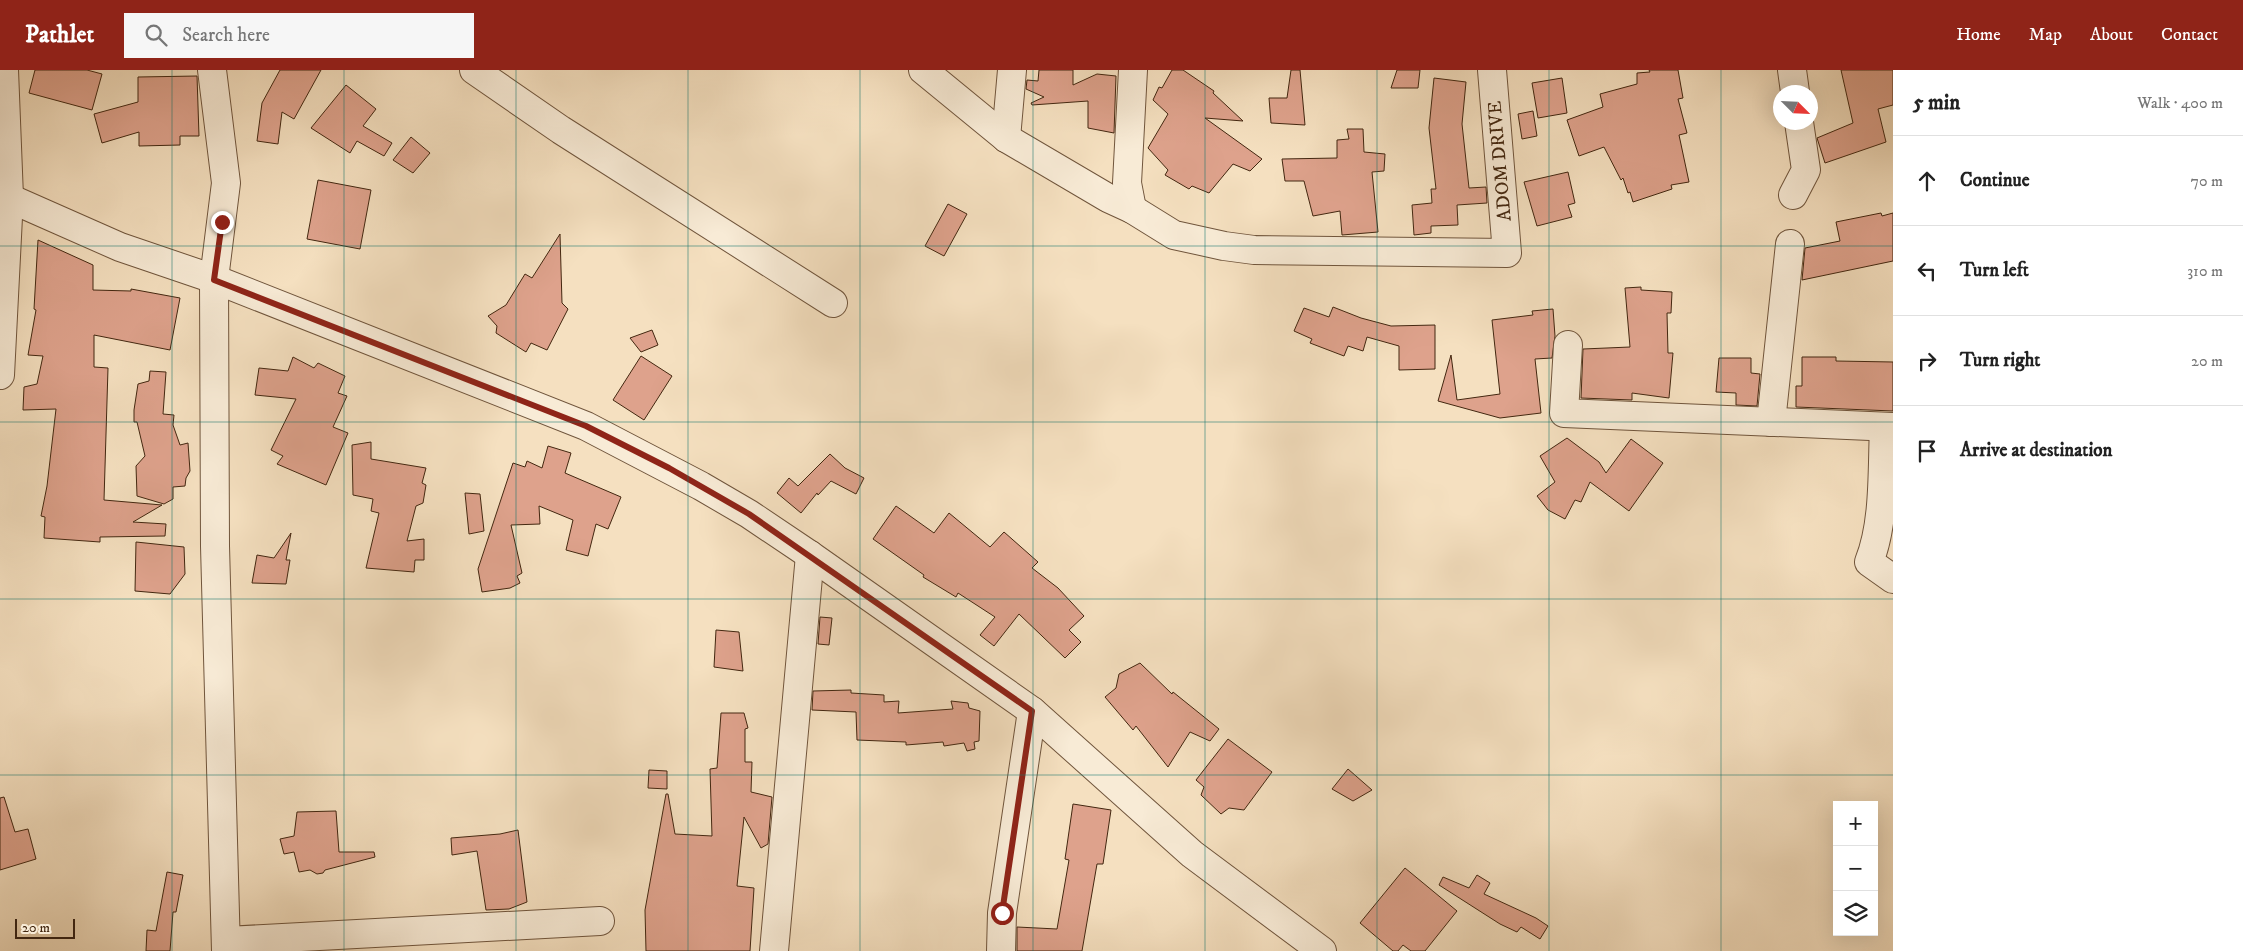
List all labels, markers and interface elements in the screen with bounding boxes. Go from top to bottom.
search box [124,13,474,58]
text: Pathlet [25,20,94,50]
icon: search [142,21,170,49]
text: Search here [182,24,270,47]
text: Home [1956,24,2001,46]
text: Map [2029,24,2062,46]
text: About [2090,24,2133,46]
text: Contact [2161,24,2218,46]
north arrow [1773,85,1818,130]
text: 5 min [1913,90,1960,116]
text: Walk · 400 m [2137,93,2223,113]
street label: ADOM DRIVE [1483,100,1517,222]
icon: ahead [1913,167,1941,195]
text: Continue [1960,169,2030,192]
text: 70 m [2191,171,2223,191]
route end [211,211,234,234]
icon: left [1913,257,1941,285]
text: Turn left [1960,259,2029,282]
text: 310 m [2187,261,2223,281]
icon: right [1913,347,1941,375]
text: Turn right [1960,349,2040,372]
text: 20 m [2191,351,2223,371]
icon: arrive [1913,437,1941,465]
text: Arrive at destination [1960,439,2112,462]
map controls [1833,801,1878,936]
button: + [1833,801,1878,846]
button: − [1833,846,1878,891]
button: layers [1833,891,1878,936]
route start [991,902,1014,925]
scale bar [15,916,75,939]
text: 20 m [22,919,50,937]

